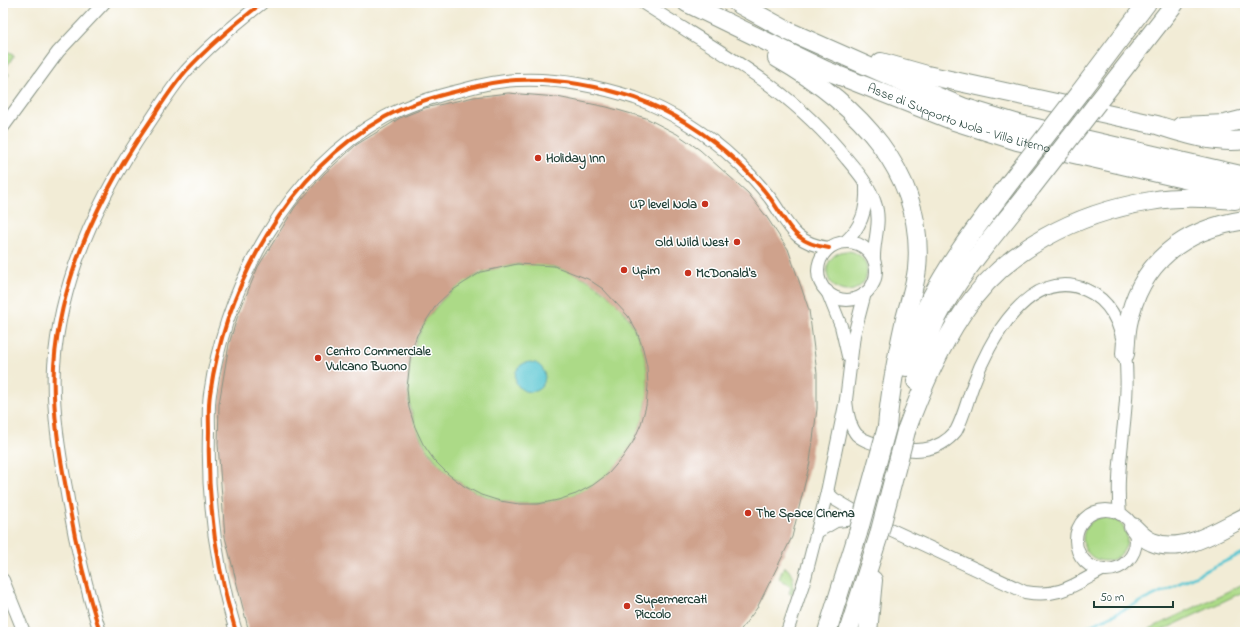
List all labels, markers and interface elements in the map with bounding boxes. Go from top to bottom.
street label: Asse di Supporto Nola - Villa Literno [865,78,1052,158]
place label: Holiday Inn [546,149,606,170]
marker: Holiday Inn [533,153,543,163]
place label: UP level Nola [630,195,697,214]
marker: UP level Nola [700,199,710,209]
place label: Old Wild West [655,233,730,252]
marker: Old Wild West [732,237,742,247]
place label: Upim [632,261,660,280]
place label: McDonald's [696,264,757,283]
marker: Upim [619,265,629,275]
marker: McDonald's [683,268,693,278]
place label: Centro Commerciale Vulcano Buono [325,342,432,376]
marker: Centro Commerciale Vulcano Buono [313,353,323,363]
place label: The Space Cinema [756,504,855,523]
marker: The Space Cinema [743,508,753,518]
scale bar [1094,583,1173,609]
text: 50 m [1100,589,1124,607]
place label: Supermercati Piccolo [635,590,707,624]
marker: Supermercati Piccolo [622,601,632,611]

